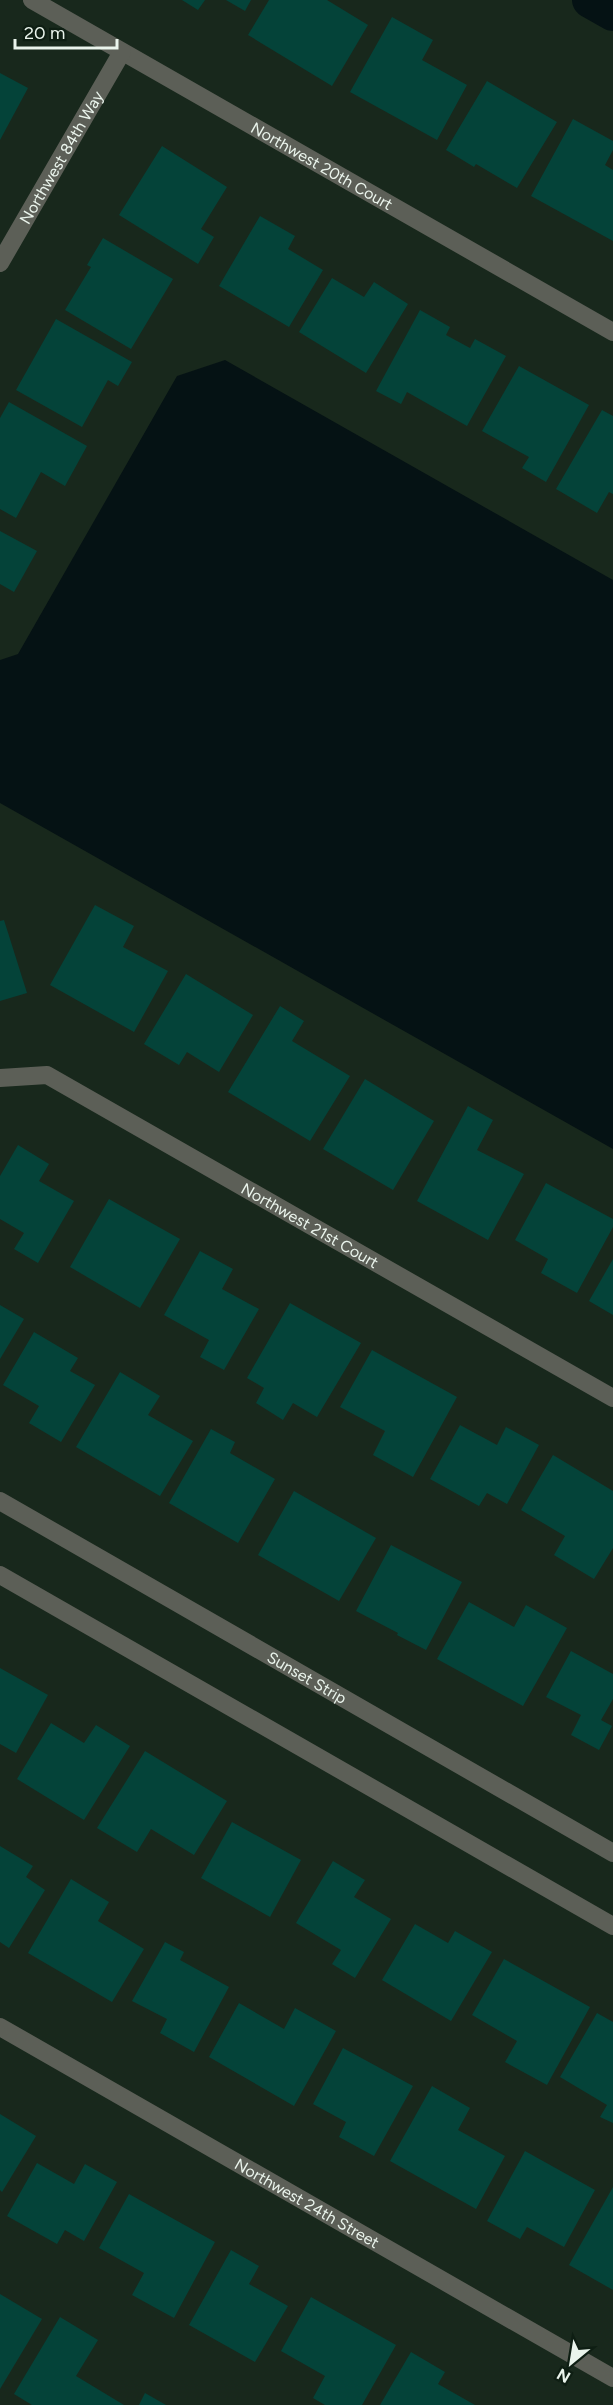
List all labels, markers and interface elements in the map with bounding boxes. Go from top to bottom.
scale bar [15,12,117,50]
text: 20 m [24,22,65,44]
street label: Northwest 84th Way [15,87,107,227]
street label: Northwest 20th Court [248,118,396,214]
street label: Northwest 21st Court [238,1179,382,1272]
street label: Sunset Strip [264,1647,350,1708]
street label: Northwest 24th Street [232,2154,383,2252]
north arrow [541,2333,601,2393]
text: N [554,2364,574,2387]

